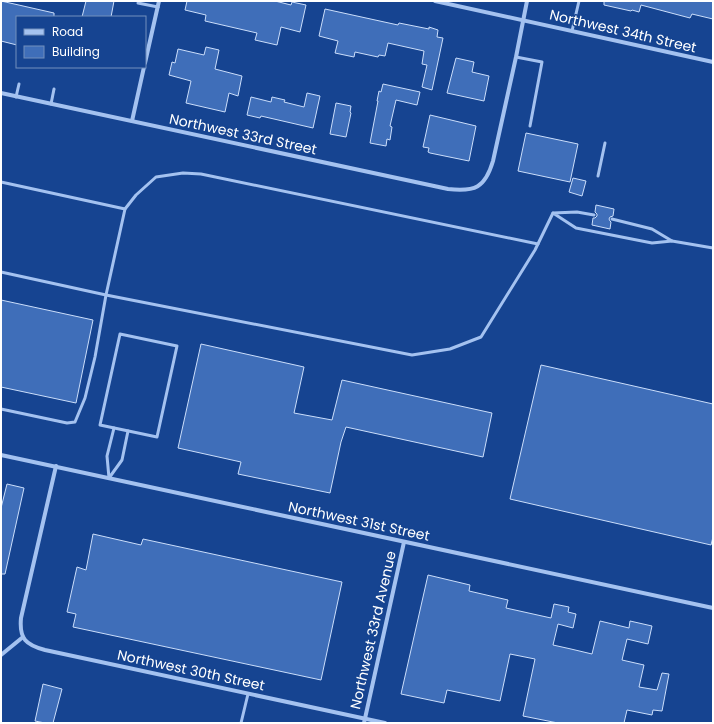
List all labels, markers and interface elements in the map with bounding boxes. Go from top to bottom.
street label: Northwest 34th Street [548,4,698,58]
legend [16,16,146,68]
text: Road [52,23,83,40]
text: Building [52,43,100,60]
street label: Northwest 33rd Street [167,109,319,159]
street label: Northwest 31st Street [286,496,432,546]
street label: Northwest 33rd Avenue [345,549,401,711]
street label: Northwest 30th Street [115,645,267,695]

